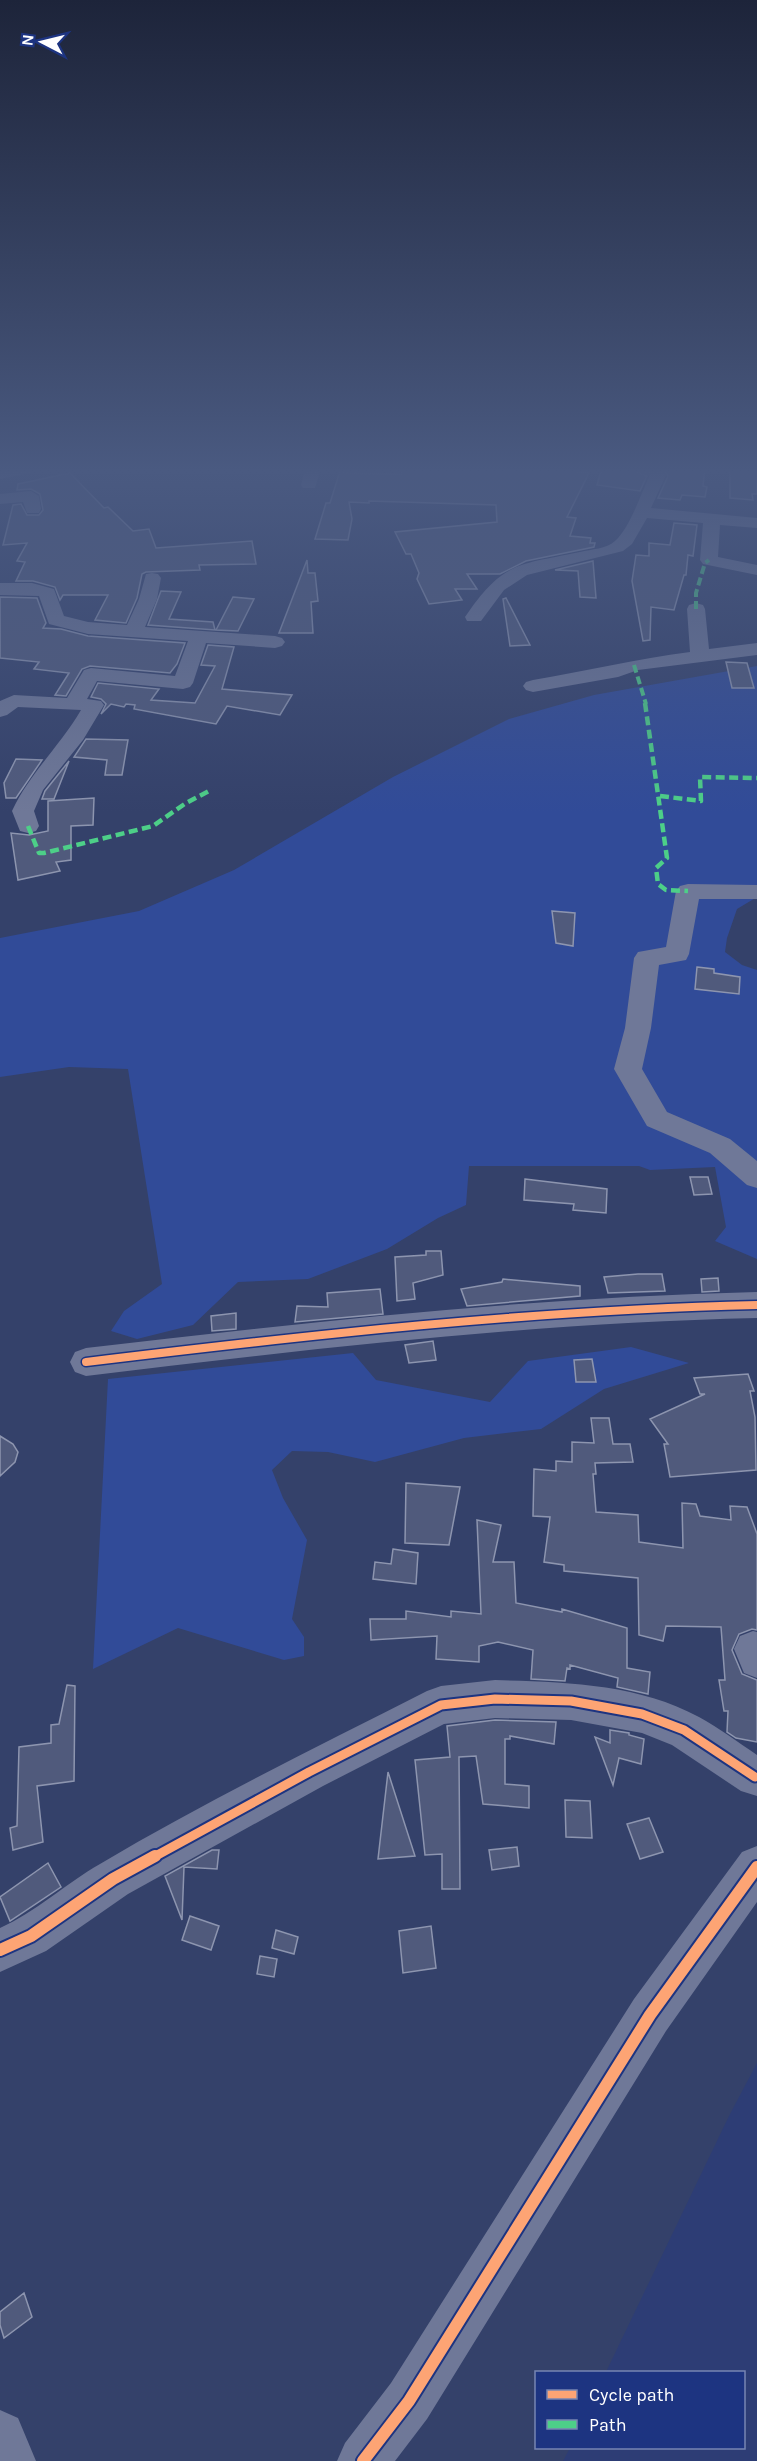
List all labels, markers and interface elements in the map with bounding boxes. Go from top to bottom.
north arrow [12,12,72,72]
text: N [17,33,38,47]
legend [535,2371,745,2449]
text: Cycle path [589,2384,674,2406]
text: Path [589,2414,627,2436]

